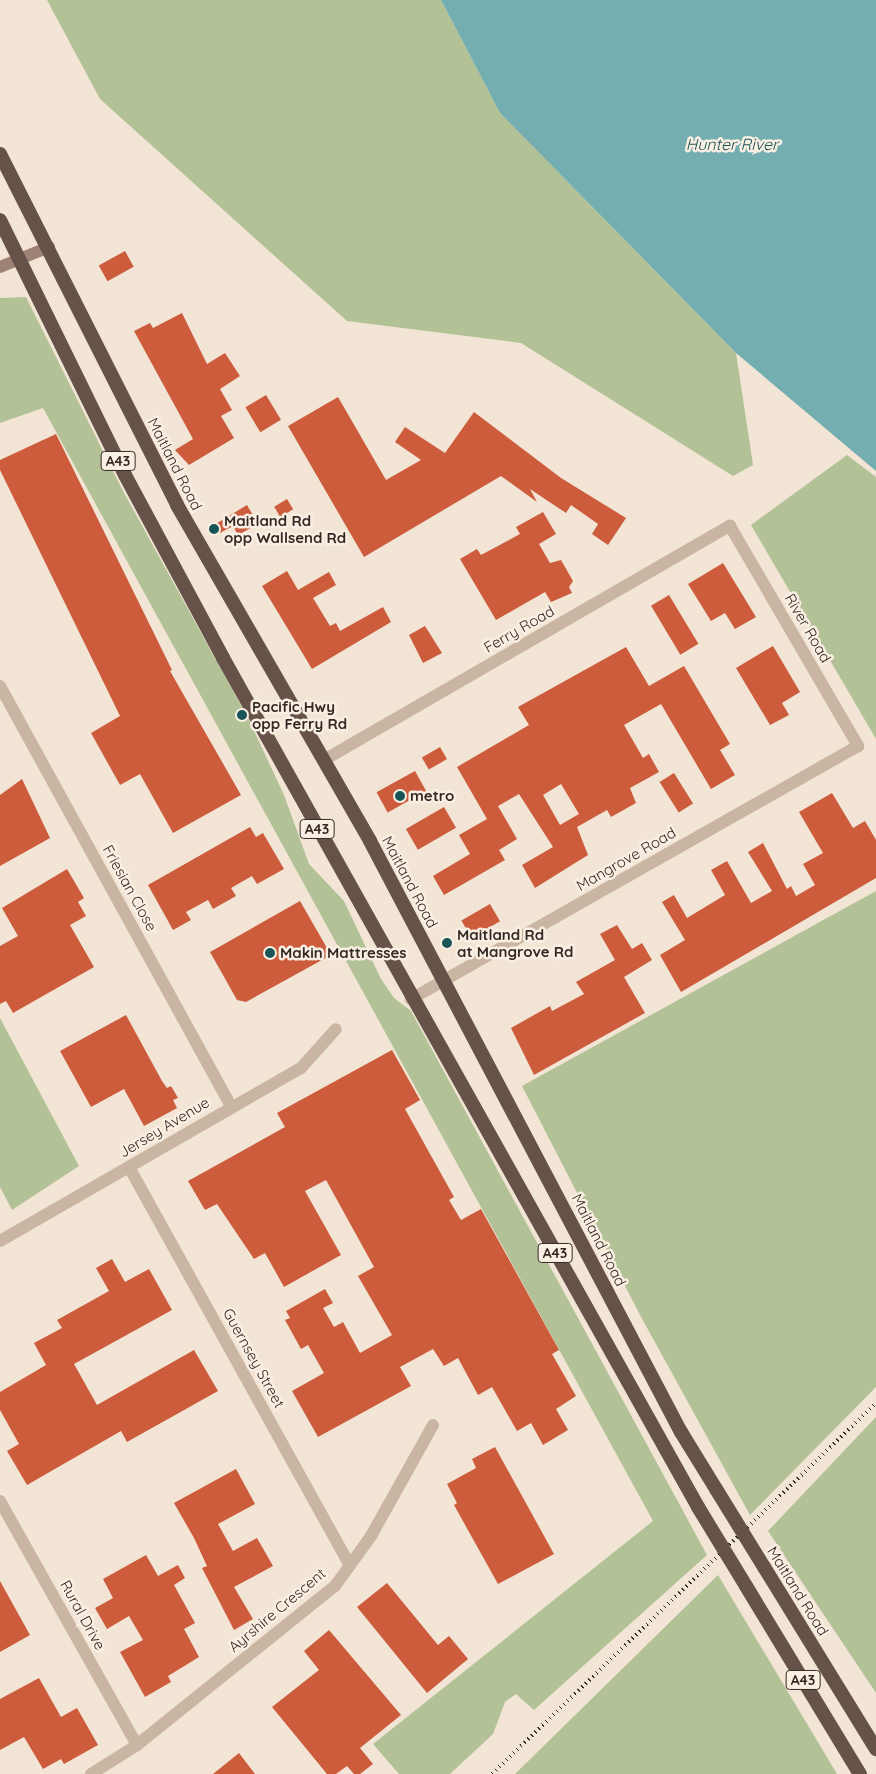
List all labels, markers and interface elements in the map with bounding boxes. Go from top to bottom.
water label: Hunter River [686,134,778,154]
street label: Maitland Road [144,415,206,513]
road number: A43 [100,450,136,472]
place label: Maitland Rd opp Wallsend Rd [224,511,346,546]
marker: Maitland Rd opp Wallsend Rd [208,523,220,535]
street label: River Road [781,590,835,666]
street label: Ferry Road [481,602,557,656]
place label: Pacific Hwy opp Ferry Rd [252,697,347,732]
marker: Pacific Hwy opp Ferry Rd [236,709,248,721]
place label: metro [410,787,454,805]
marker: metro [394,790,406,802]
road number: A43 [300,818,334,841]
street label: Mangrove Road [573,823,679,895]
street label: Maitland Road [378,833,442,931]
street label: Friesian Close [99,842,161,934]
place label: Maitland Rd at Mangrove Rd [457,925,573,960]
marker: Maitland Rd at Mangrove Rd [441,937,453,949]
place label: Makin Mattresses [280,944,406,962]
marker: Makin Mattresses [264,947,276,959]
street label: Jersey Avenue [116,1093,212,1161]
street label: Maitland Road [568,1191,630,1289]
road number: A43 [538,1242,572,1264]
street label: Guernsey Street [219,1305,289,1411]
street label: Maitland Road [764,1543,832,1639]
street label: Ayrshire Crescent [225,1564,329,1656]
street label: Rural Drive [57,1577,109,1653]
road number: A43 [786,1668,820,1692]

